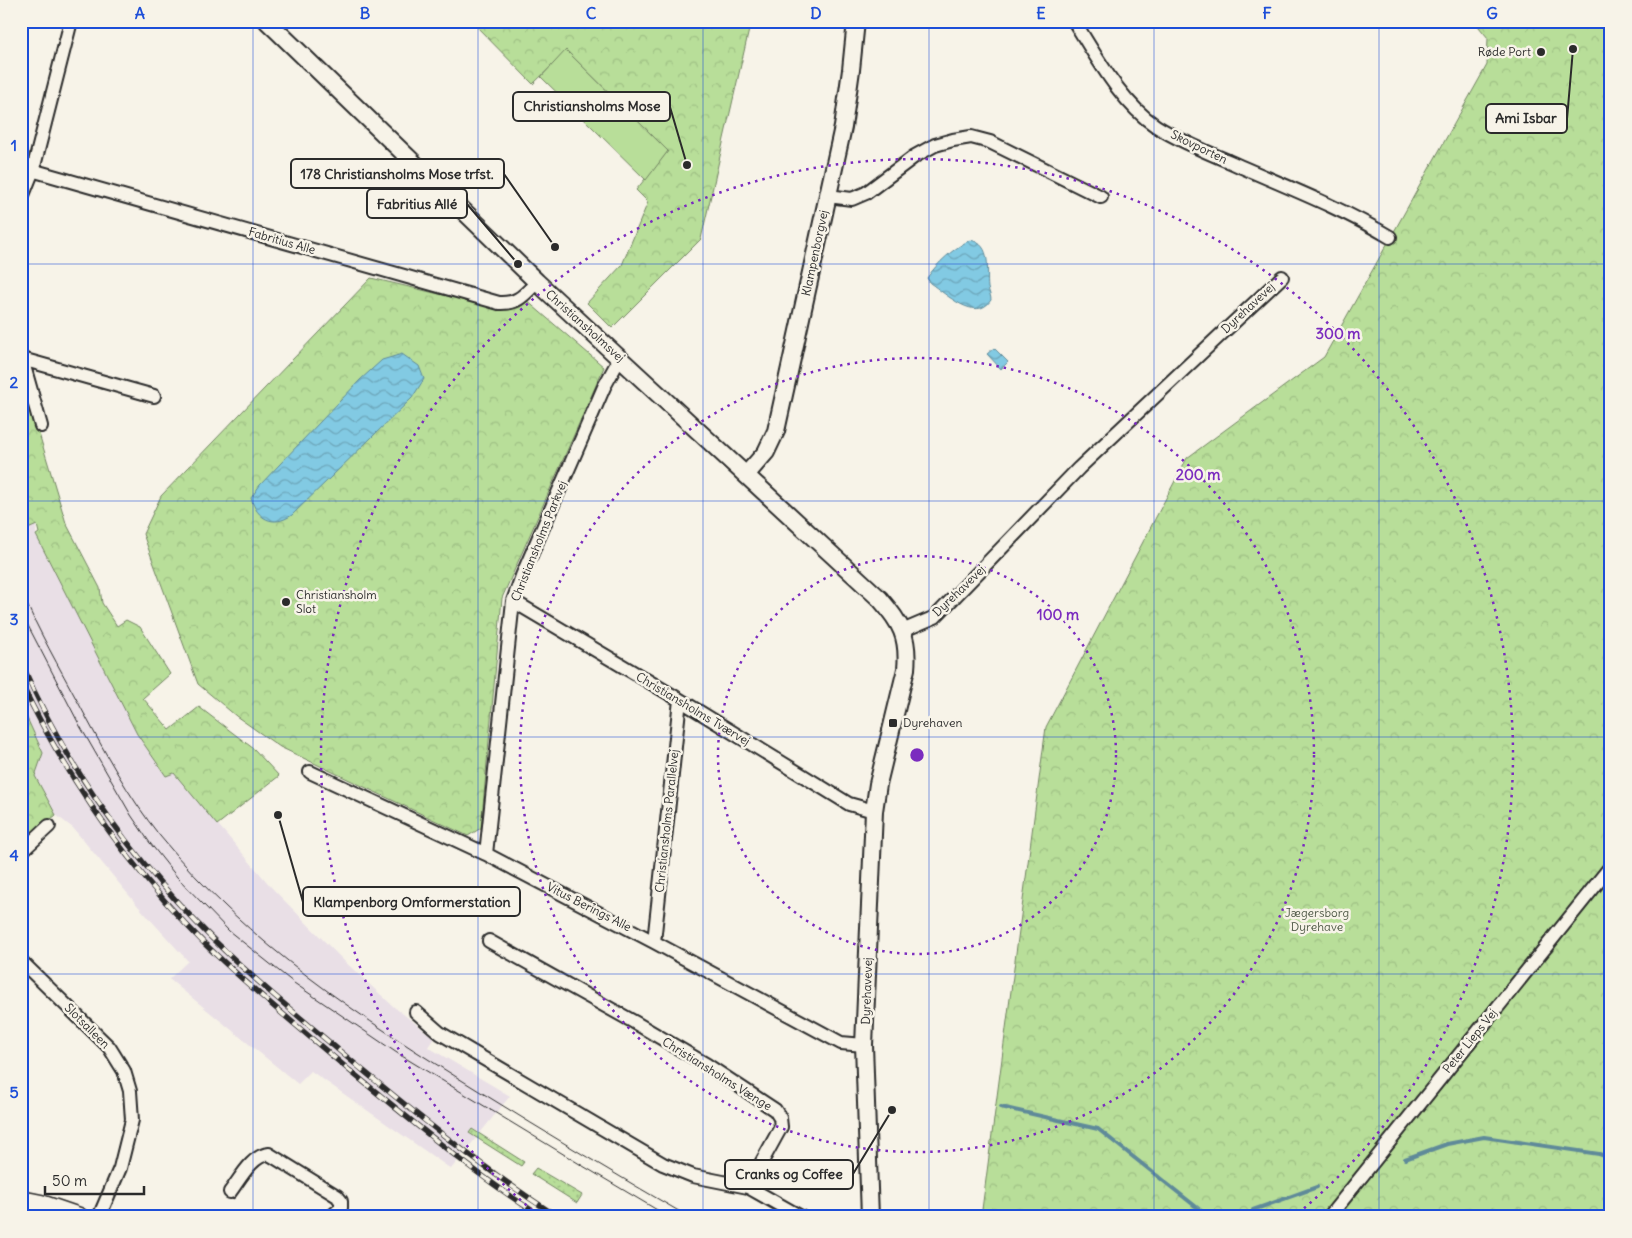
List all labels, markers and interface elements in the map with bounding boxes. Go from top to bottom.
text: A [135,3,145,23]
text: B [360,3,371,23]
text: C [586,3,597,23]
text: D [810,3,822,23]
text: E [1036,3,1046,23]
text: F [1262,3,1272,23]
text: G [1486,3,1498,23]
place label: Røde Port [1478,44,1531,59]
marker: Røde Port [1535,46,1547,58]
callout: Christiansholms Mose [513,92,670,121]
text: Christiansholms Mose [524,97,661,115]
callout: Ami Isbar [1486,104,1567,133]
text: Ami Isbar [1495,109,1557,127]
street label: Skovporten [1168,126,1230,167]
text: 1 [11,135,17,155]
callout: 178 Christiansholms Mose trfst. [291,159,504,188]
text: 178 Christiansholms Mose trfst. [300,165,494,183]
callout: Fabritius Allé [367,189,467,218]
text: Fabritius Allé [377,195,458,213]
street label: Klampenborgvej [798,209,831,297]
street label: Fabritius Alle [247,224,317,257]
street label: Dyrehavevej [1218,279,1277,336]
street label: Christiansholmsvej [543,286,628,365]
text: 300 m [1316,324,1361,343]
text: 2 [10,372,19,392]
text: 200 m [1176,465,1220,484]
street label: Christiansholms Parkvej [507,478,570,603]
street label: Dyrehavevej [929,562,988,619]
place label: Christiansholm Slot [296,587,377,616]
marker: Christiansholm Slot [280,596,292,608]
text: 100 m [1037,605,1079,624]
text: 3 [9,609,19,629]
street label: Christiansholms Tværvej [634,669,753,749]
place label: Dyrehaven [903,715,962,730]
marker: Dyrehaven [887,717,899,729]
centre of rings [908,746,926,764]
street label: Christiansholms Parallelvej [652,749,681,893]
text: 4 [9,845,19,865]
street label: Vitus Berings Alle [544,879,634,934]
callout: Klampenborg Omformerstation [303,887,520,916]
text: Klampenborg Omformerstation [313,893,511,911]
park label: Jægersborg Dyrehave [1285,905,1349,934]
street label: Dyrehavevej [858,957,875,1025]
street label: Slotsalleen [62,1000,113,1051]
street label: Peter Lieps Vej [1439,1006,1500,1076]
street label: Christiansholms Vænge [660,1034,775,1113]
text: 5 [9,1082,19,1102]
callout: Cranks og Coffee [725,1160,853,1189]
scale bar [45,1163,144,1195]
text: Cranks og Coffee [735,1165,843,1183]
text: 50 m [52,1171,87,1190]

